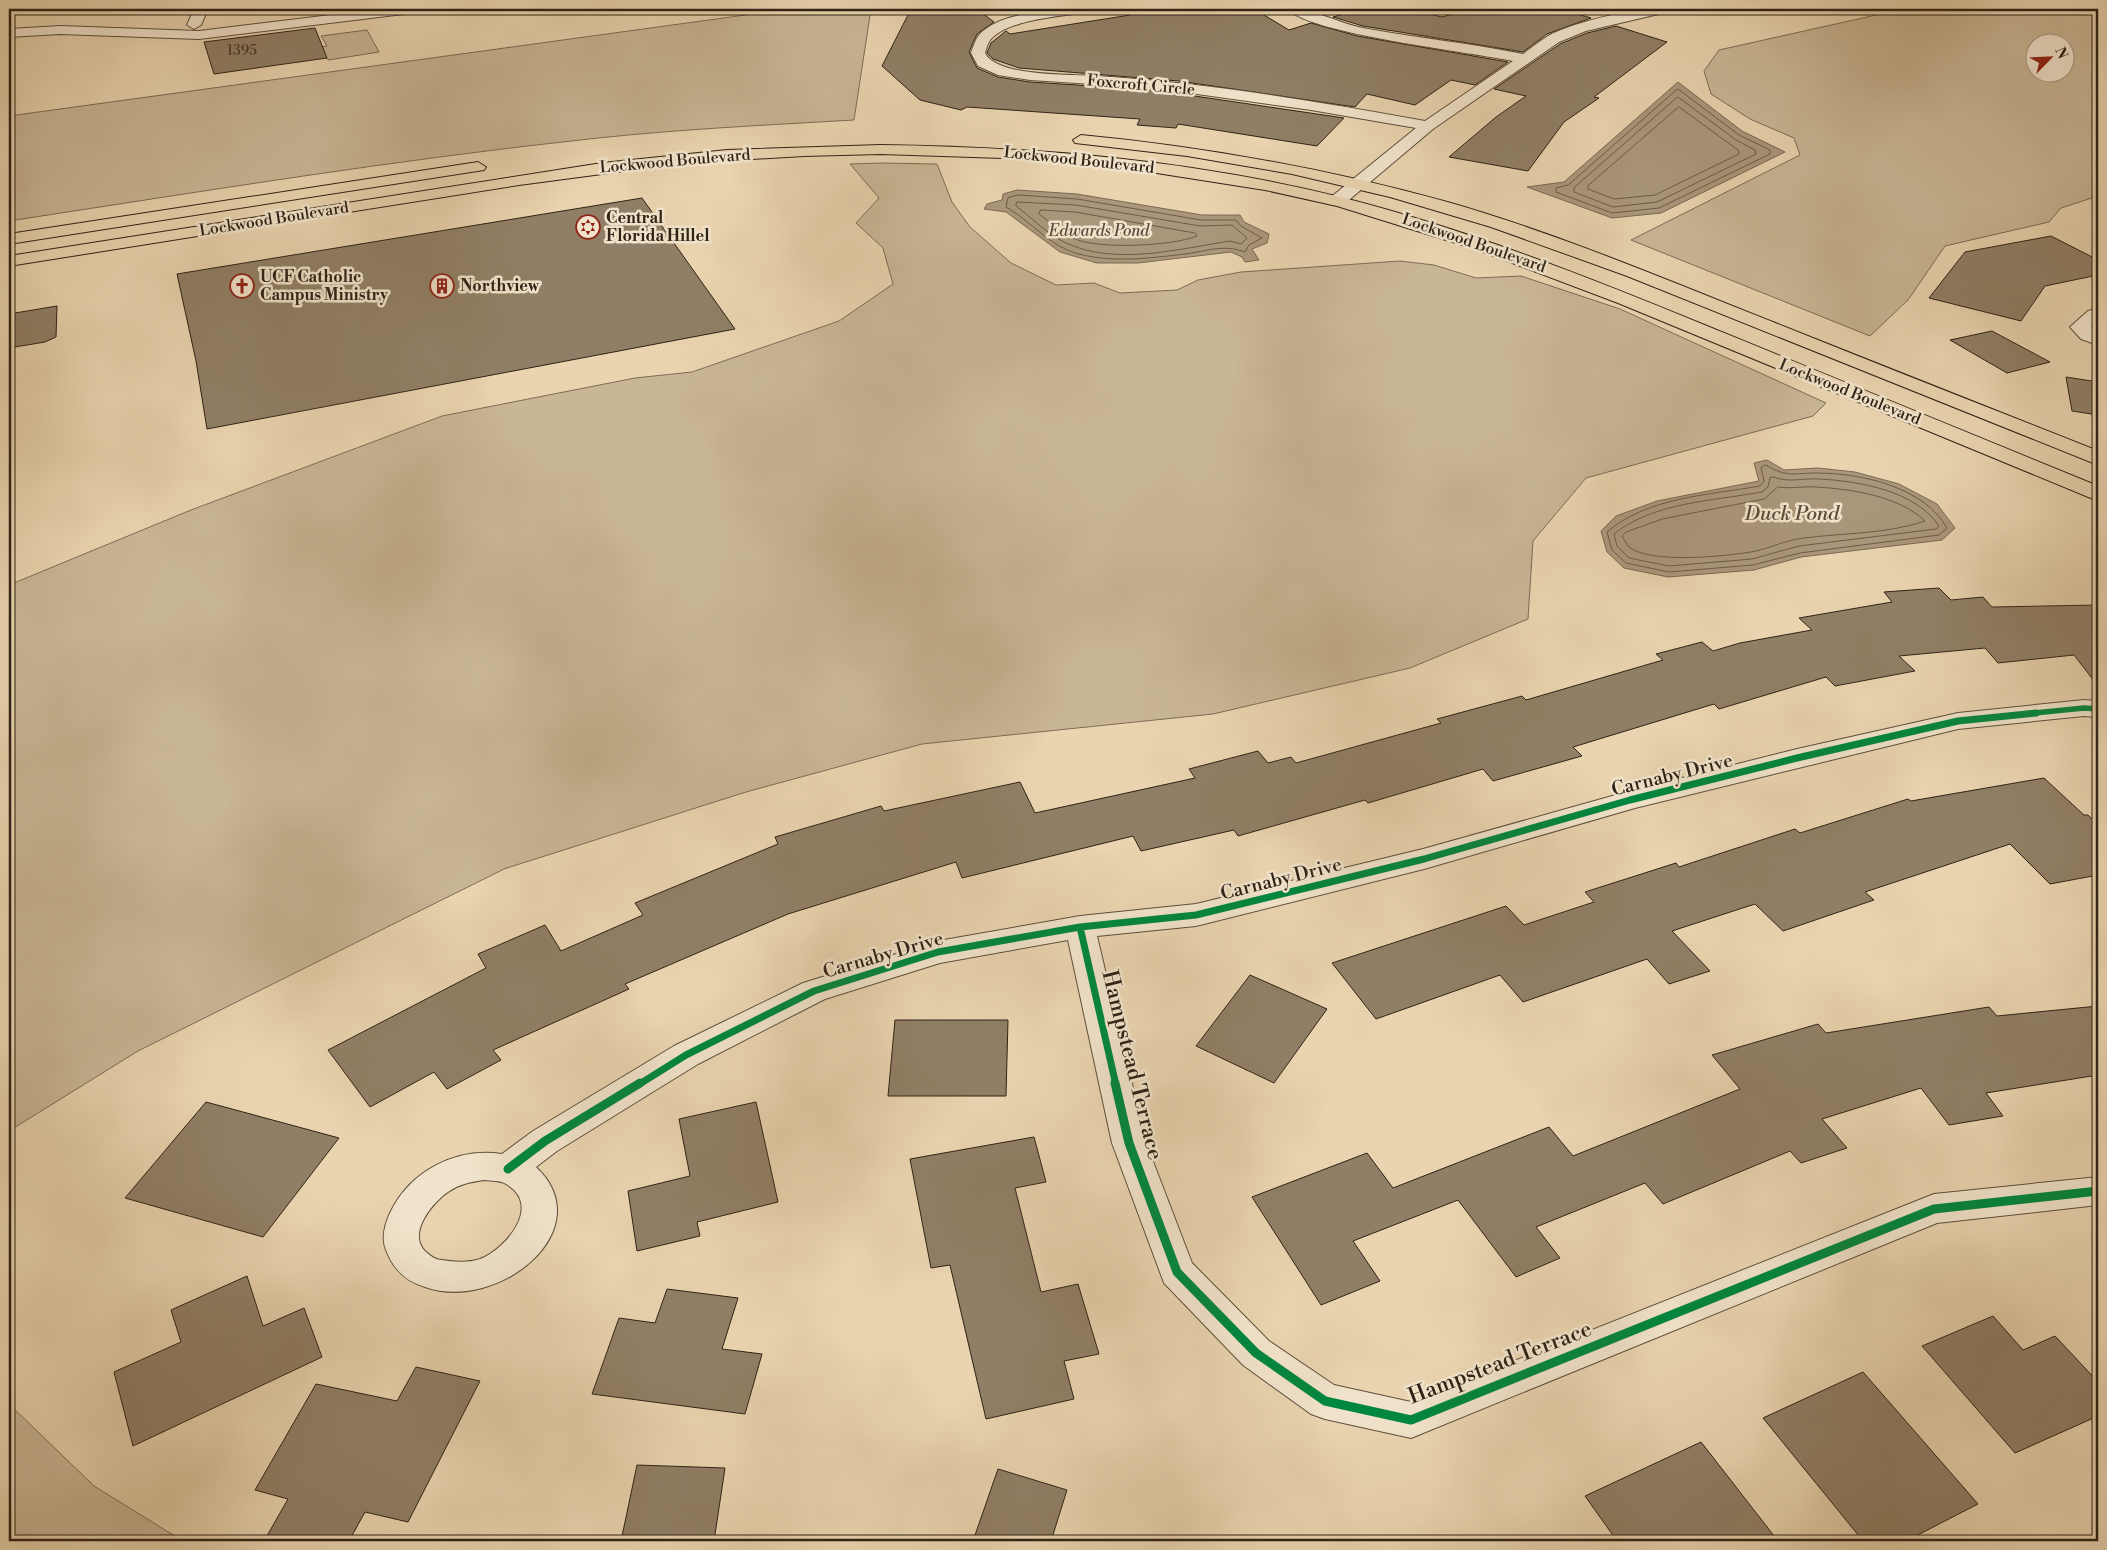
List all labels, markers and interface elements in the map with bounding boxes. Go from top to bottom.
north arrow [2024,32,2074,82]
house number: 1395 [227,42,257,60]
text: N [2050,44,2071,62]
street label: Foxcroft Circle [1086,70,1196,100]
street label: Lockwood Boulevard [1003,142,1155,178]
street label: Lockwood Boulevard [599,144,751,178]
street label: Lockwood Boulevard [198,197,350,241]
place label: Central Florida Hillel [606,208,710,246]
street label: Lockwood Boulevard [1399,209,1549,277]
synagogue icon: Central Florida Hillel [575,214,601,240]
water label: Edwards Pond [1048,221,1150,241]
place label: UCF Catholic Campus Ministry [260,267,389,305]
church icon: UCF Catholic Campus Ministry [229,273,255,299]
building icon: Northview [429,273,455,299]
place label: Northview [460,276,540,296]
street label: Lockwood Boulevard [1776,354,1924,430]
water label: Duck Pond [1744,502,1840,527]
street label: Carnaby Drive [1609,748,1735,802]
street label: Carnaby Drive [1218,852,1344,906]
street label: Carnaby Drive [820,926,946,984]
street label: Hampstead Terrace [1095,967,1169,1163]
street label: Hampstead Terrace [1404,1316,1596,1410]

